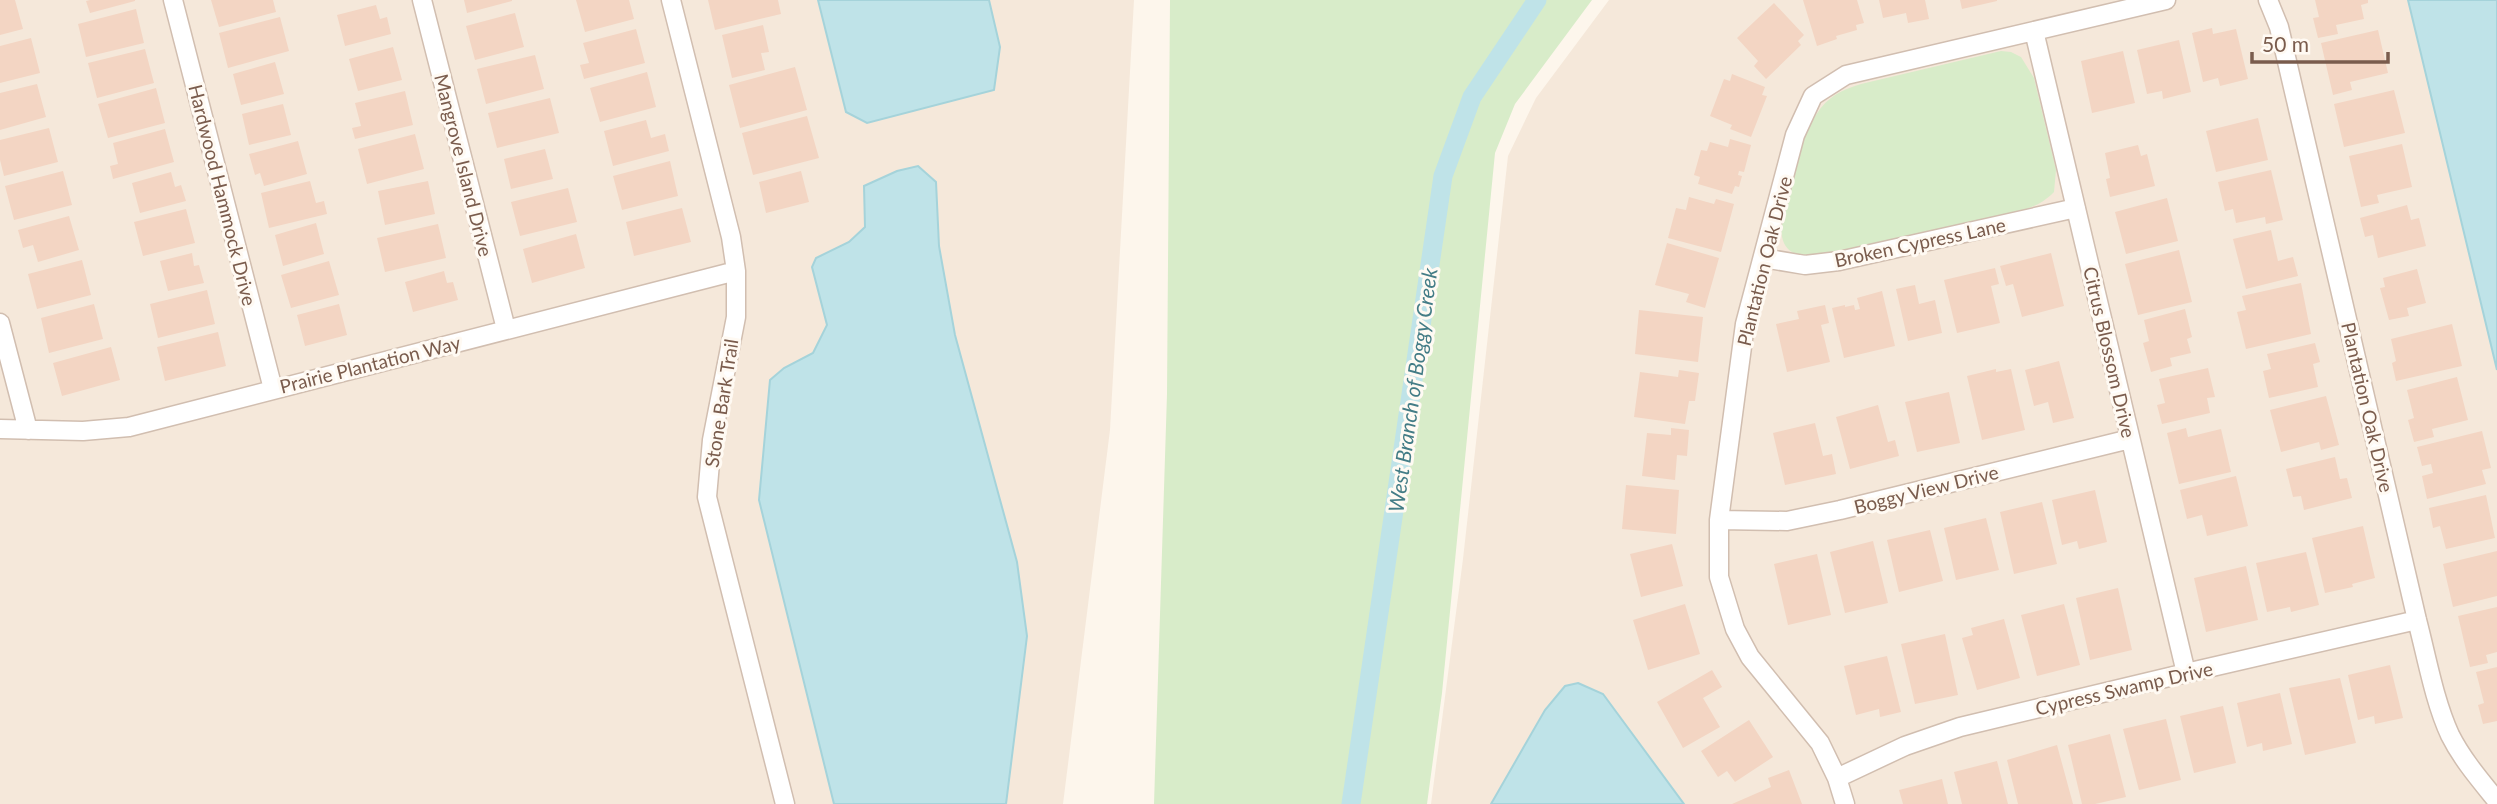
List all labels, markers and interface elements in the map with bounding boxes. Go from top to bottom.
scale bar [2252,21,2388,65]
text: 50 m [2262,31,2309,56]
street label: Mangrove Island Drive [430,71,498,259]
street label: Hardwood Hammock Drive [184,82,262,308]
street label: Plantation Oak Drive [1732,174,1796,348]
street label: Broken Cypress Lane [1832,213,2008,271]
street label: Citrus Blossom Drive [2079,264,2141,440]
water label: West Branch of Boggy Creek [1382,265,1442,514]
street label: Plantation Oak Drive [2337,320,2399,494]
street label: Prairie Plantation Way [277,330,463,398]
street label: Stone Bark Trail [699,337,743,469]
street label: Boggy View Drive [1851,460,2001,518]
street label: Cypress Swamp Drive [2033,656,2215,720]

